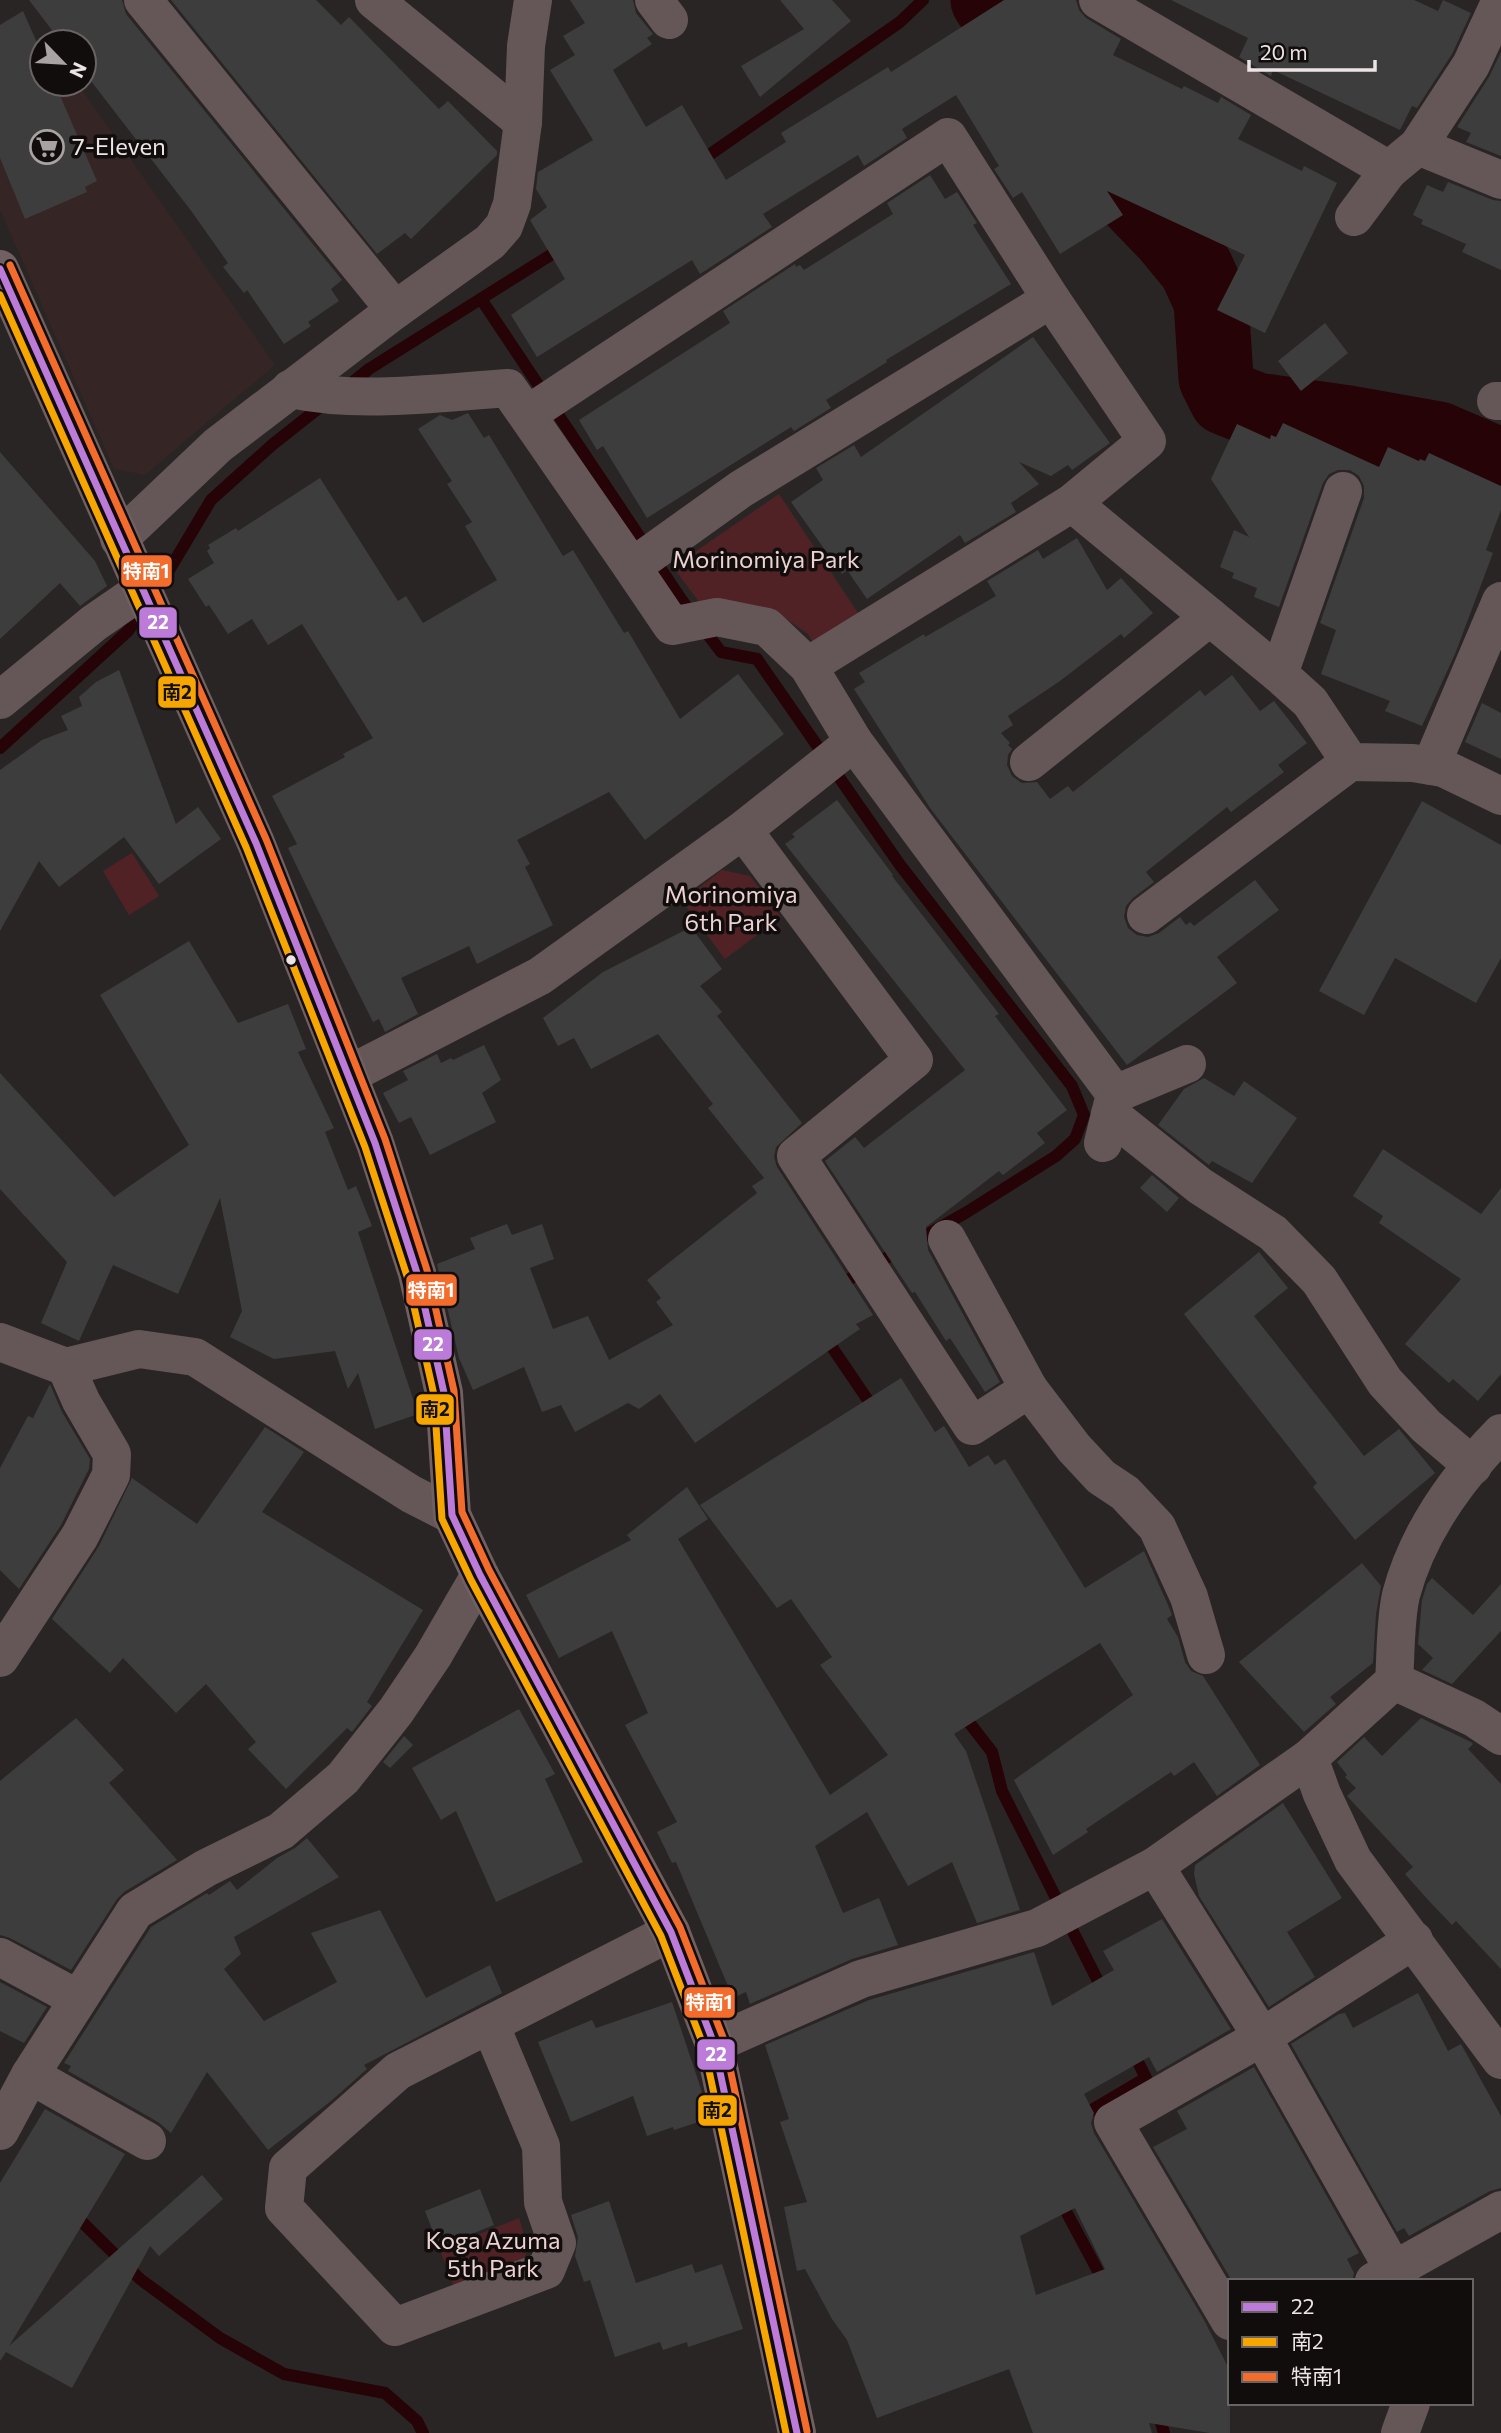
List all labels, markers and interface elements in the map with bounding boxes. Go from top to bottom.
north arrow [28,28,98,98]
scale bar [1249,28,1375,72]
text: 20 m [1260,39,1308,64]
text: N [65,59,92,82]
supermarket icon: 7-Eleven [28,128,66,166]
place label: 7-Eleven [72,131,166,160]
park label: Morinomiya Park [672,544,860,573]
line badge: 特南1 [120,554,173,588]
text: 特南1 [123,559,169,582]
line badge: 22 [138,606,178,639]
text: 22 [147,610,169,633]
line badge: 南2 [157,675,197,709]
text: 南2 [162,680,192,703]
park label: Morinomiya 6th Park [665,879,797,936]
unlabelled marker [284,953,298,967]
line badge: 特南1 [405,1273,458,1307]
text: 特南1 [408,1278,454,1301]
line badge: 22 [413,1328,453,1361]
text: 22 [422,1332,444,1355]
line badge: 南2 [415,1393,455,1426]
text: 南2 [420,1397,450,1420]
line badge: 特南1 [683,1986,736,2019]
text: 特南1 [686,1990,732,2013]
line badge: 22 [696,2038,736,2071]
text: 22 [705,2042,727,2065]
line badge: 南2 [697,2094,738,2127]
text: 南2 [702,2098,732,2121]
park label: Koga Azuma 5th Park [426,2225,560,2282]
legend [1228,2279,1473,2405]
text: 22 [1291,2293,1314,2318]
text: 南2 [1291,2328,1324,2353]
text: 特南1 [1291,2363,1342,2388]

